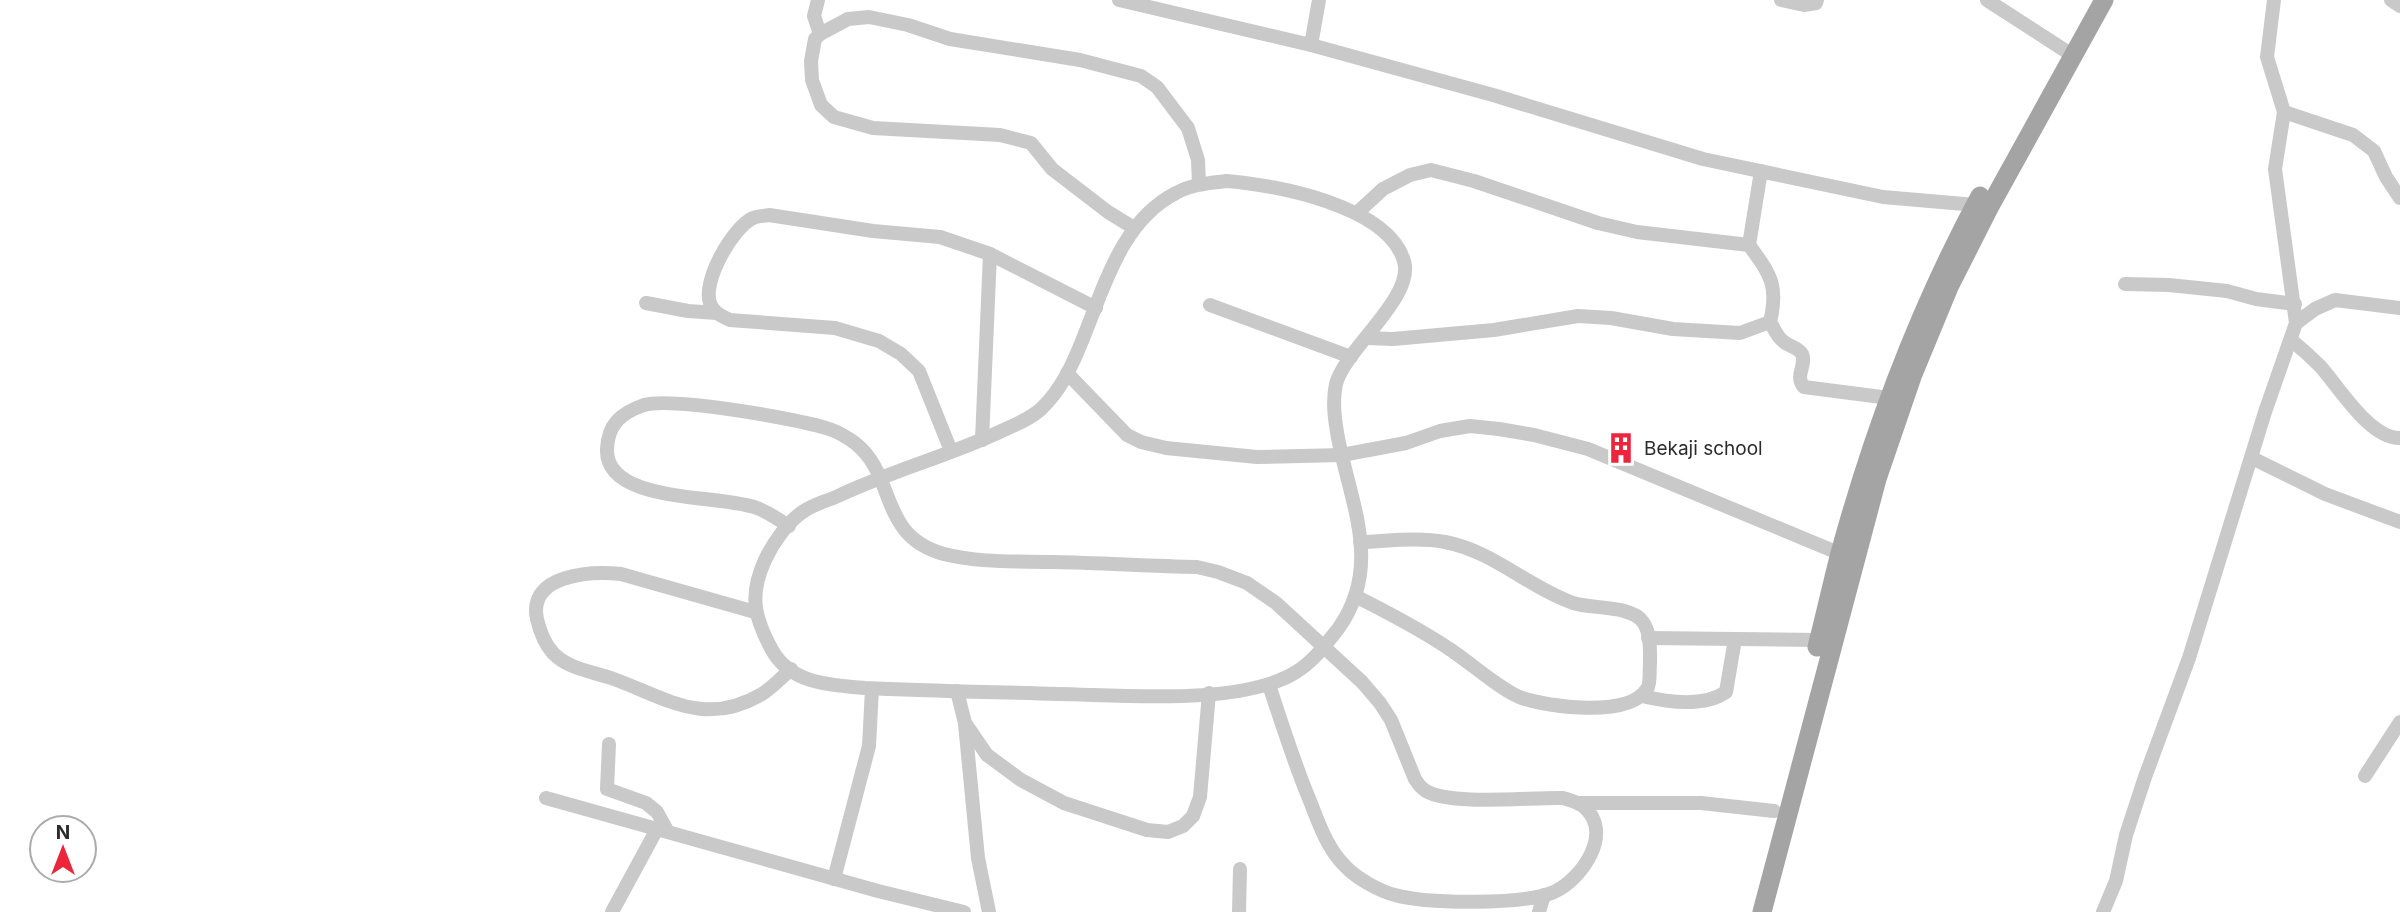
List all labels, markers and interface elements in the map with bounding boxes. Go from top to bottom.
building icon: Bekaji school [1604,431,1638,465]
place label: Bekaji school [1644,437,1763,460]
north arrow [28,814,98,884]
text: N [56,821,70,844]

